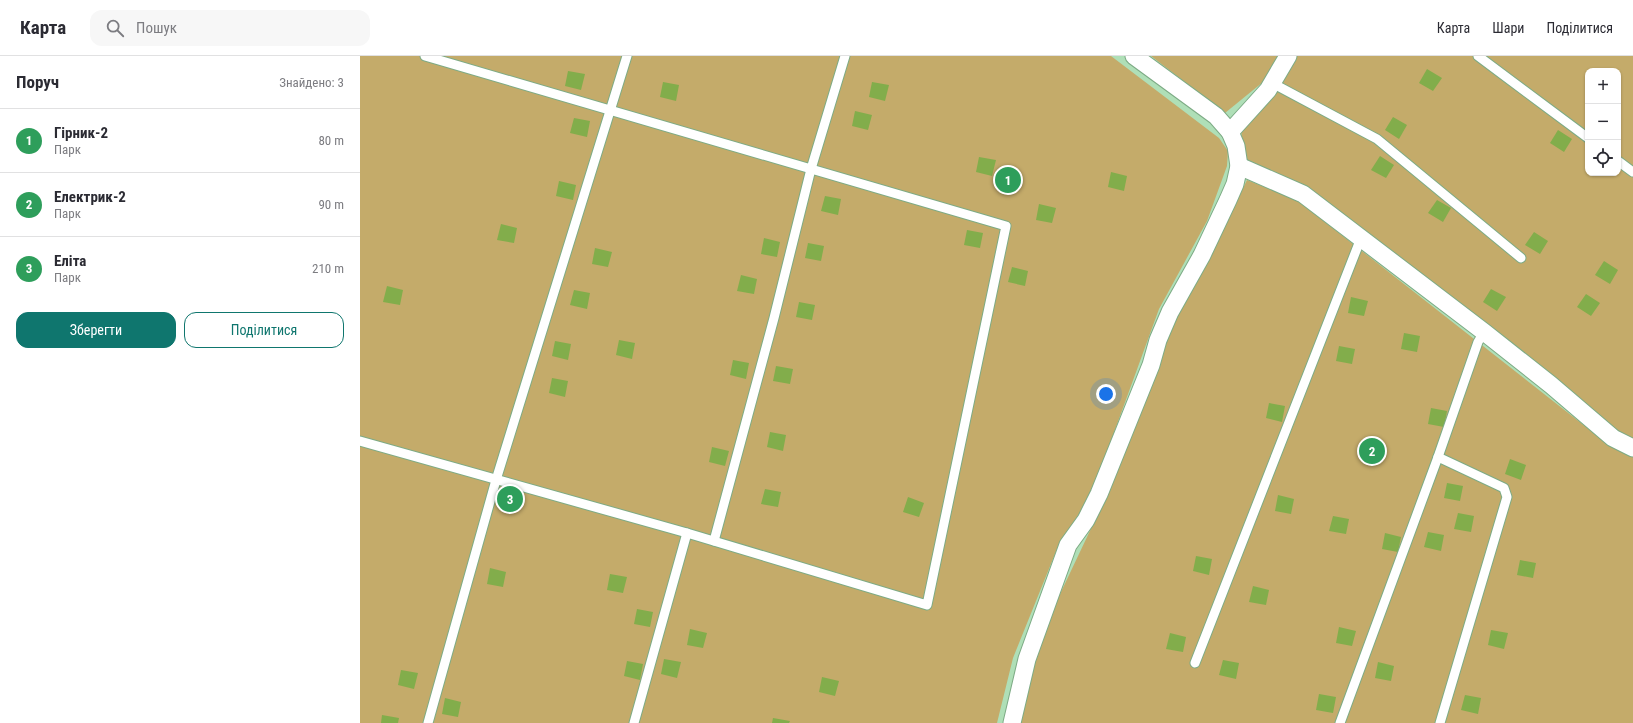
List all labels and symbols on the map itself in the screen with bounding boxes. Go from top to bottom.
pin: 1 [995,165,1021,195]
your location [1096,384,1116,404]
pin: 2 [1359,436,1385,466]
pin: 3 [497,484,523,514]

